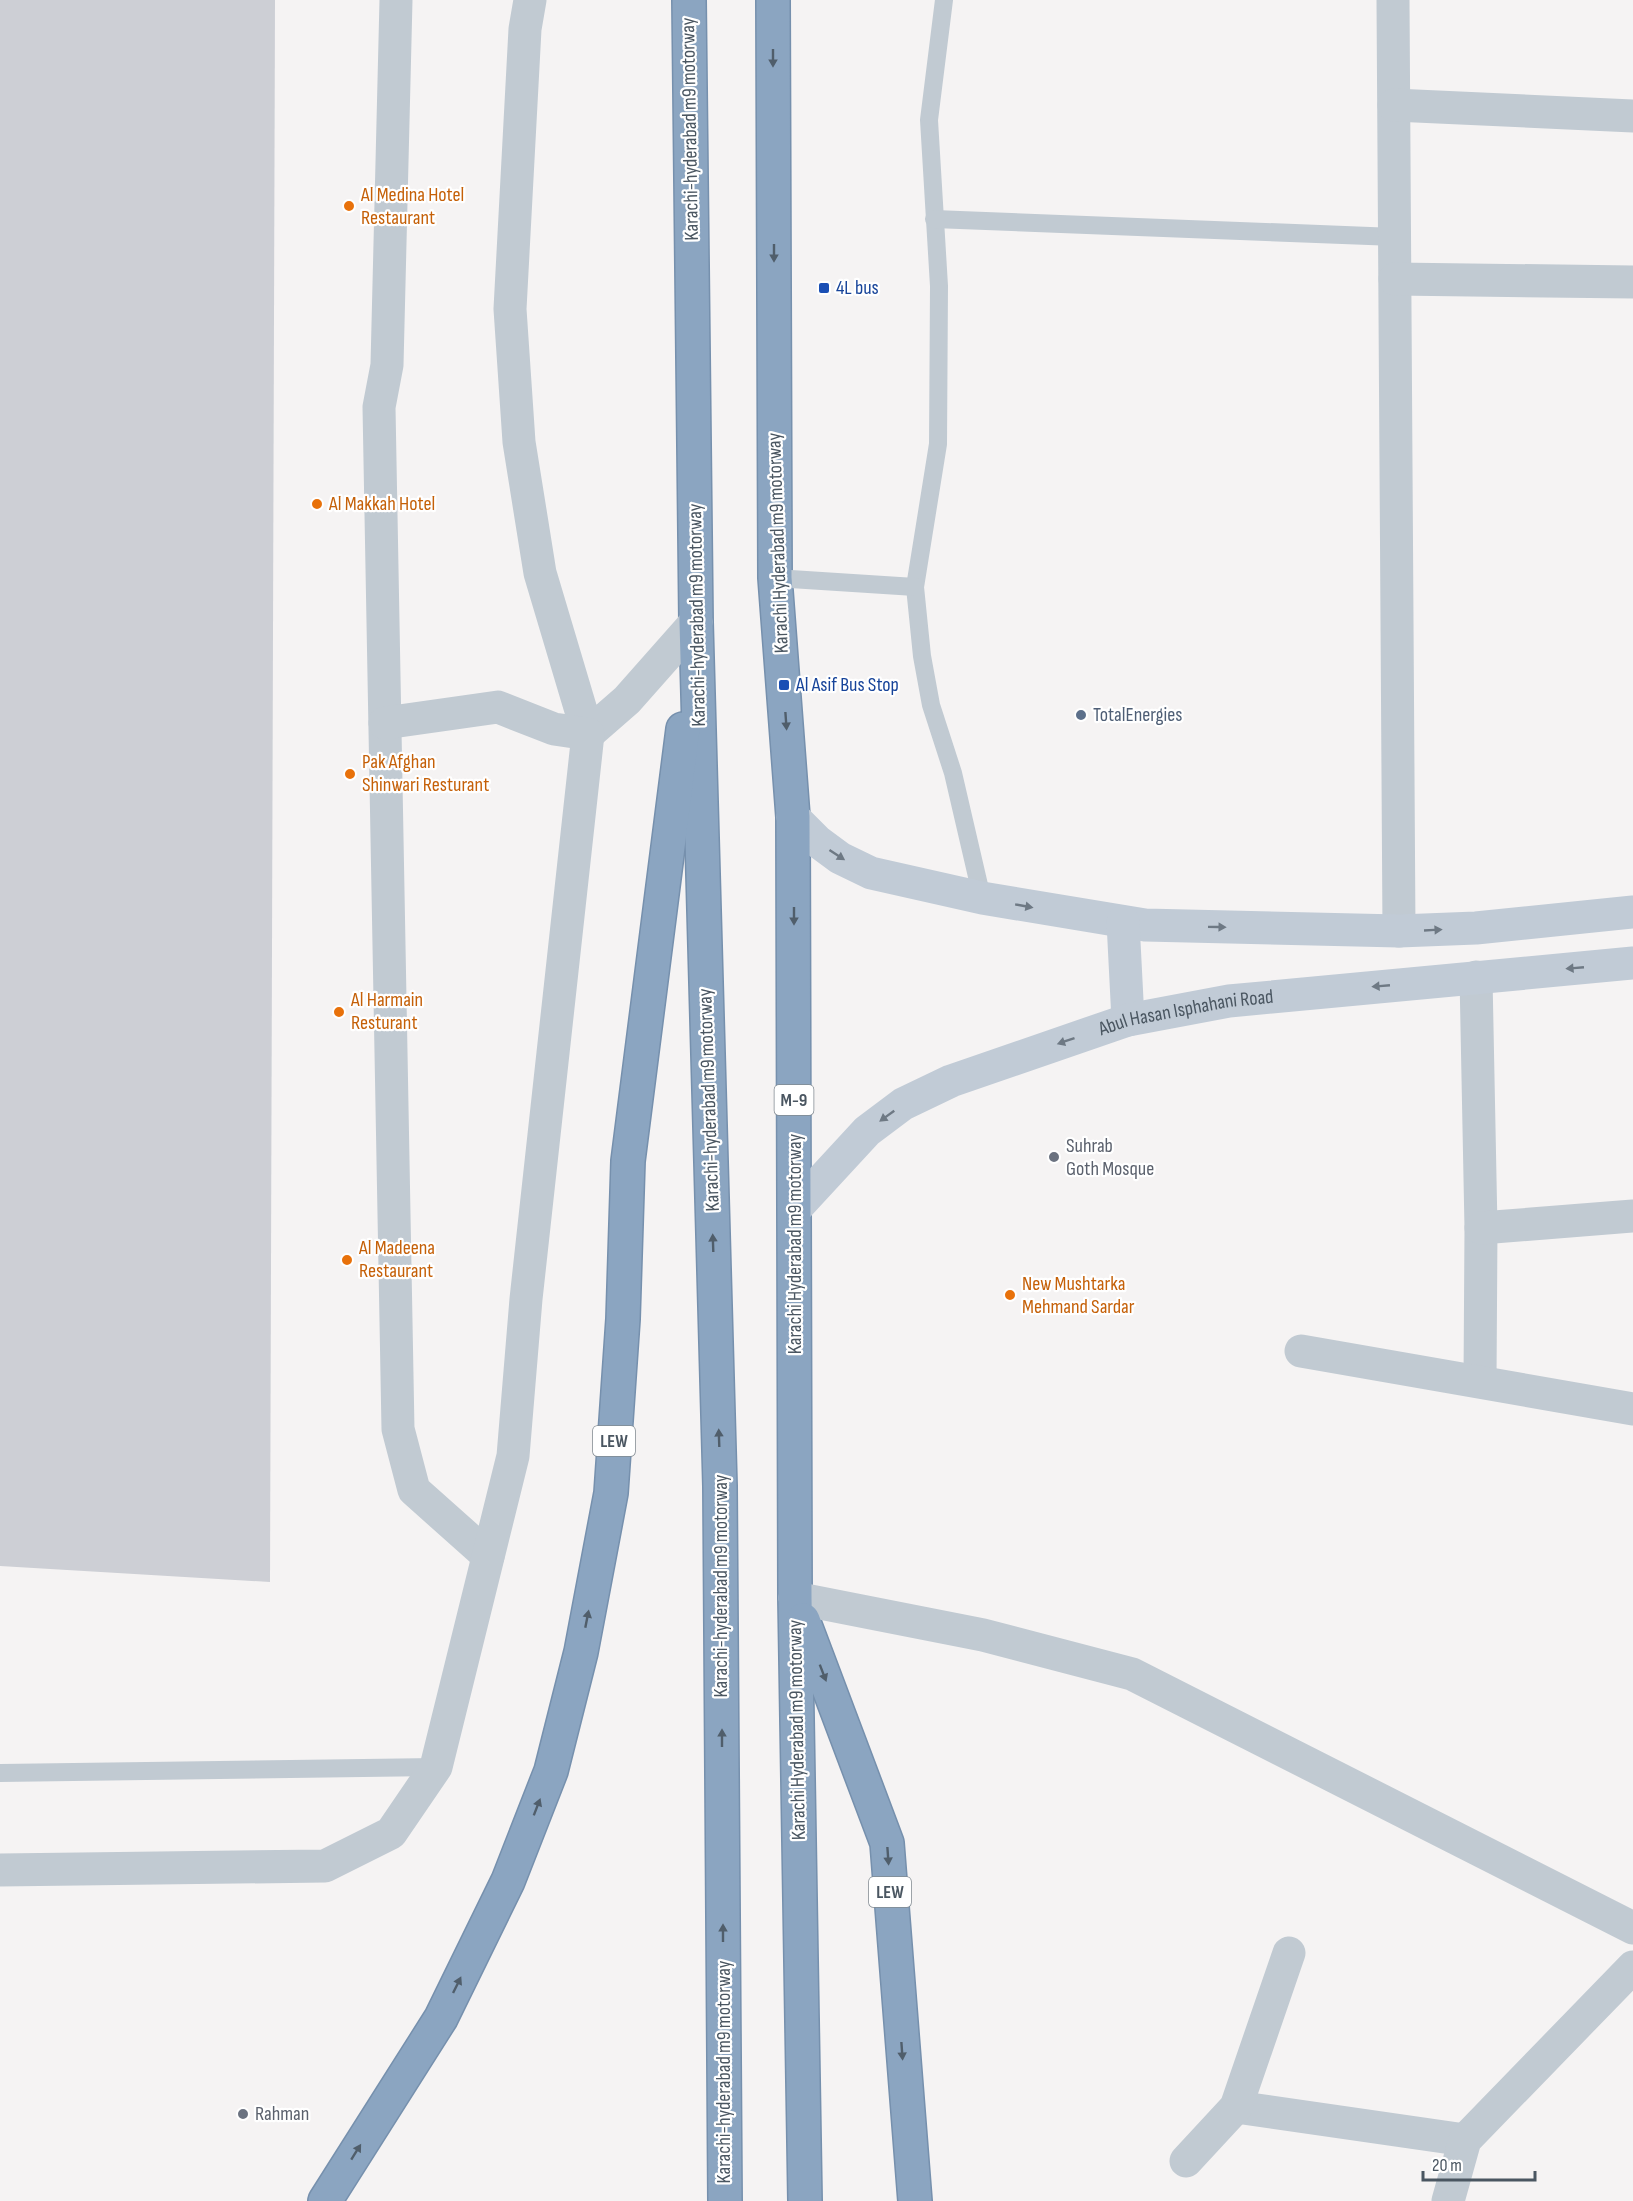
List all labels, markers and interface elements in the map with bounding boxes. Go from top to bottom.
street label: Karachi-hyderabad m9 motorway [676,17,704,241]
one-way arrow [768,49,778,68]
place label: Al Medina Hotel Restaurant [360,183,464,230]
marker: Al Medina Hotel Restaurant [342,199,356,213]
one-way arrow [769,244,779,263]
place label: 4L bus [836,276,879,300]
marker: 4L bus [817,281,831,295]
street label: Karachi Hyderabad m9 motorway [762,432,794,654]
place label: Al Makkah Hotel [328,492,435,516]
marker: Al Makkah Hotel [310,497,324,511]
street label: Karachi-hyderabad m9 motorway [683,503,711,727]
place label: Al Asif Bus Stop [795,673,899,697]
marker: Al Asif Bus Stop [777,678,791,692]
place label: TotalEnergies [1093,703,1182,727]
marker: TotalEnergies [1074,708,1088,722]
one-way arrow [781,712,791,731]
place label: Pak Afghan Shinwari Resturant [362,750,489,797]
marker: Pak Afghan Shinwari Resturant [343,767,357,781]
one-way arrow [829,849,845,860]
one-way arrow [1014,902,1033,911]
one-way arrow [789,906,799,925]
one-way arrow [1208,922,1227,932]
one-way arrow [1424,925,1443,934]
one-way arrow [1565,963,1584,973]
one-way arrow [1371,981,1390,991]
street label: Abul Hasan Isphahani Road [1094,985,1274,1042]
place label: Al Harmain Resturant [350,988,423,1035]
street label: Karachi-hyderabad m9 motorway [693,988,725,1212]
marker: Al Harmain Resturant [332,1005,346,1019]
one-way arrow [1057,1037,1075,1046]
road number: M-9 [774,1085,814,1115]
one-way arrow [879,1110,895,1122]
street label: Karachi Hyderabad m9 motorway [783,1133,807,1354]
place label: Suhrab Goth Mosque [1066,1134,1154,1181]
marker: Suhrab Goth Mosque [1047,1150,1061,1164]
one-way arrow [709,1233,718,1252]
place label: Al Madeena Restaurant [358,1236,435,1283]
marker: Al Madeena Restaurant [340,1253,354,1267]
place label: New Mushtarka Mehmand Sardar [1022,1272,1135,1319]
marker: New Mushtarka Mehmand Sardar [1003,1288,1017,1302]
road number: LEW [593,1426,635,1456]
one-way arrow [714,1428,724,1447]
street label: Karachi-hyderabad m9 motorway [709,1474,733,1698]
one-way arrow [583,1610,592,1629]
street label: Karachi Hyderabad m9 motorway [783,1619,811,1840]
one-way arrow [819,1664,828,1682]
one-way arrow [717,1728,727,1747]
one-way arrow [532,1798,542,1816]
one-way arrow [883,1847,892,1866]
road number: LEW [869,1877,911,1907]
one-way arrow [718,1923,728,1942]
street label: Karachi-hyderabad m9 motorway [712,1960,736,2184]
one-way arrow [452,1976,462,1993]
one-way arrow [897,2041,907,2060]
place label: Rahman [255,2102,309,2126]
marker: Rahman [236,2107,250,2121]
one-way arrow [350,2144,362,2160]
scale bar [1423,2144,1536,2182]
text: 20 m [1432,2155,1462,2176]

